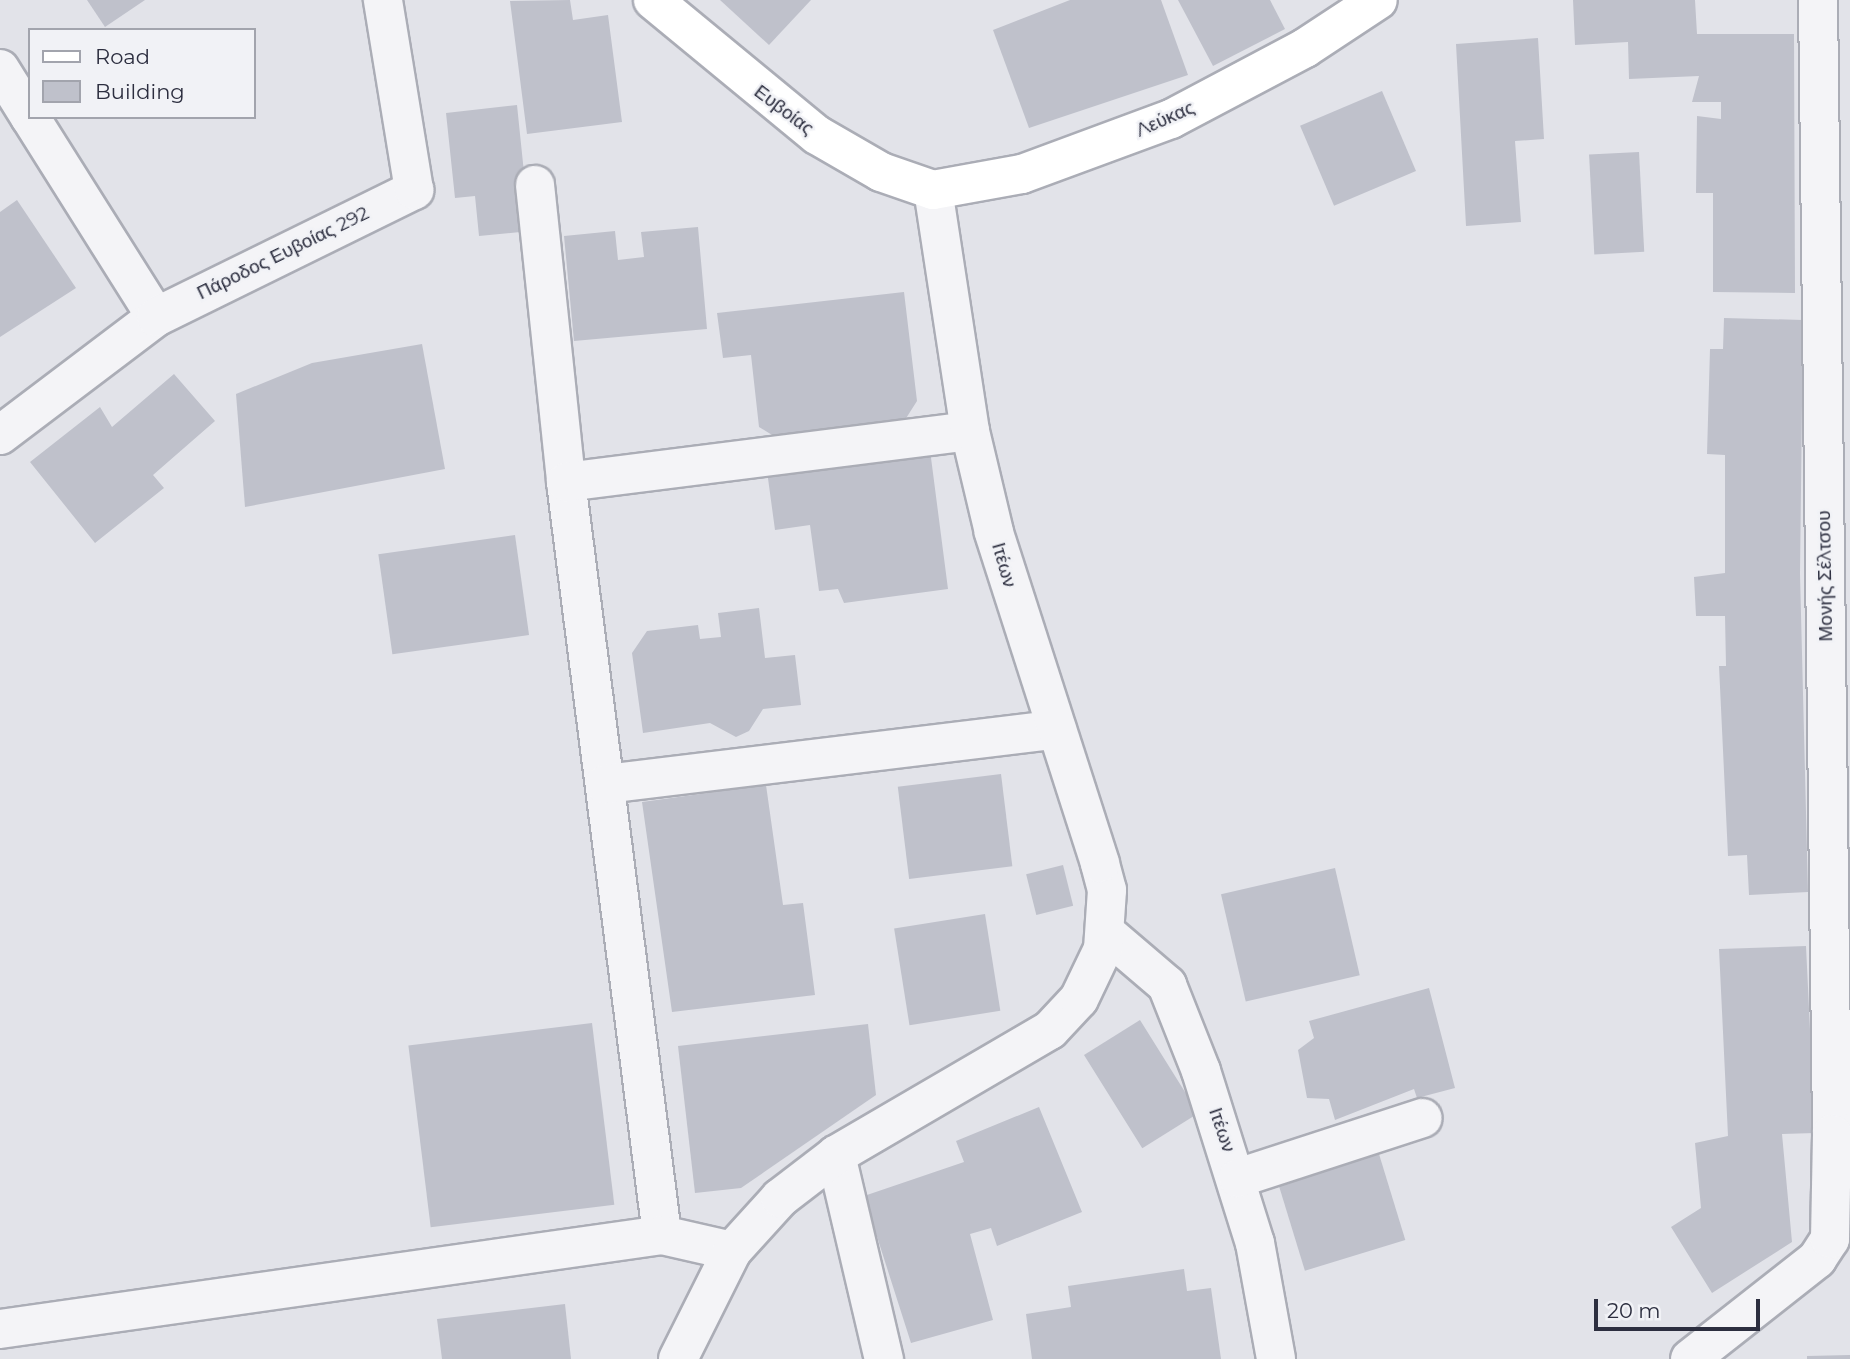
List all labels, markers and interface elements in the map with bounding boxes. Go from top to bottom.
legend [28,28,256,119]
text: Road [95,44,150,69]
text: Building [95,79,185,104]
street label: Ευβοίας [750,80,818,140]
street label: Λεύκας [1132,96,1198,142]
street label: Πάροδος Ευβοίας 292 [193,201,373,305]
street label: Μονής Σέλτσου [1812,510,1838,642]
street label: Ιτέων [987,540,1021,590]
street label: Ιτέων [1204,1105,1240,1155]
scale bar [1598,1286,1764,1330]
text: 20 m [1607,1298,1661,1323]

